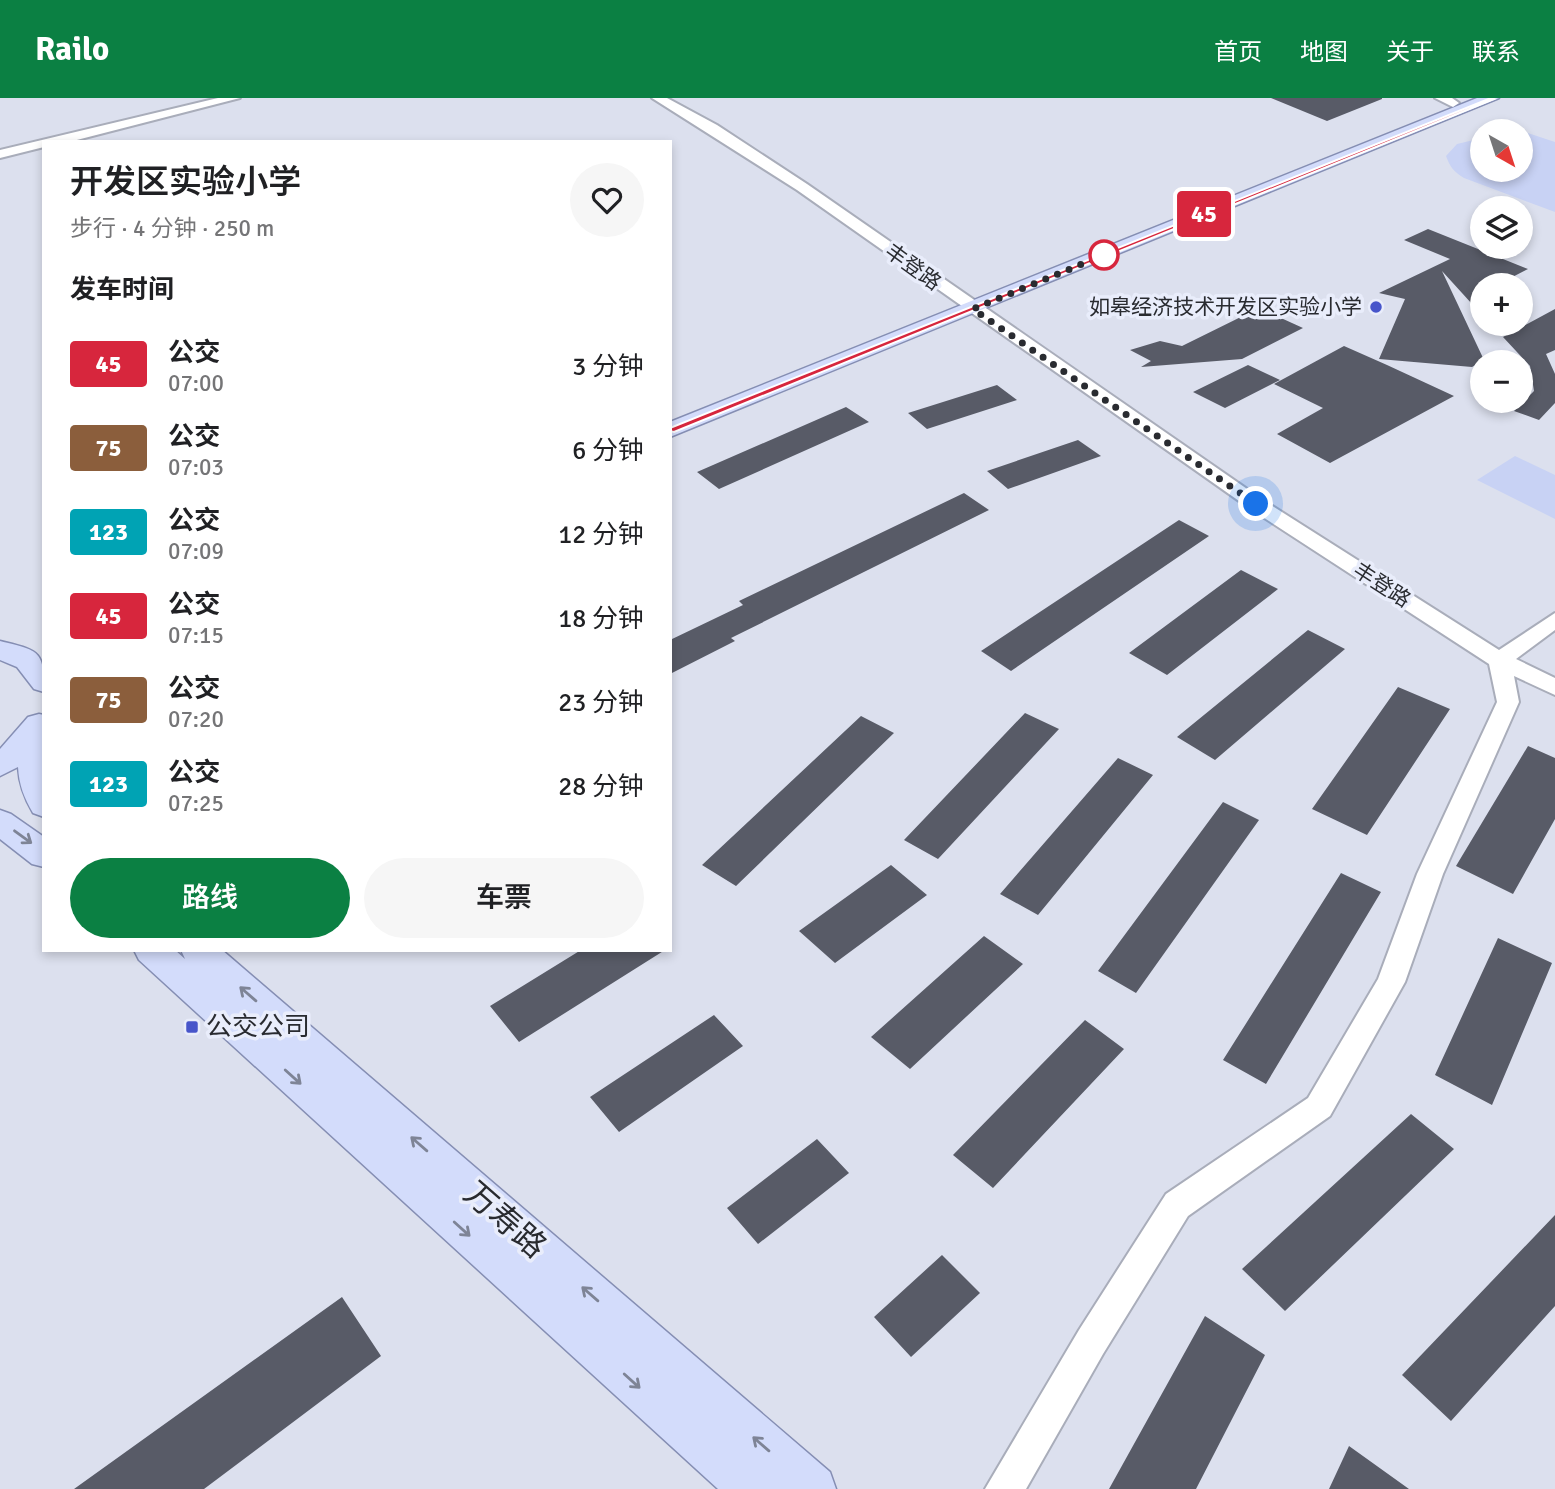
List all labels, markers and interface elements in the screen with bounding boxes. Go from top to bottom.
text: Railo [35,29,109,70]
text: 首页 [1214,37,1262,67]
text: 地图 [1300,37,1348,67]
text: 关于 [1386,37,1434,67]
text: 联系 [1472,37,1520,67]
north arrow [1470,119,1533,182]
map controls [1470,119,1533,413]
text: 开发区实验小学 [70,162,301,203]
button: heart [570,163,644,237]
line badge: 45 [1172,191,1236,237]
button: layers [1470,196,1533,259]
text: 45 [1191,199,1217,229]
text: 步行 · 4 分钟 · 250 m [70,214,274,243]
street label: 丰登路 [880,238,946,296]
unlabelled marker [1089,240,1119,270]
button: + [1470,273,1533,336]
text: 发车时间 [70,274,174,306]
place label: 如皋经济技术开发区实验小学 [1089,294,1362,320]
marker: 如皋经济技术开发区实验小学 [1368,299,1384,315]
text: 公交 [168,337,220,369]
text: 45 [96,349,121,379]
button: − [1470,350,1533,413]
text: 3 分钟 [572,351,644,383]
text: 07:00 [168,369,224,398]
text: 公交 [168,421,220,453]
text: 75 [96,433,121,463]
text: 6 分钟 [572,435,644,467]
text: 07:03 [168,453,224,482]
your location [1238,486,1273,521]
text: 公交 [168,505,220,537]
text: 123 [89,517,128,547]
text: 12 分钟 [558,519,644,551]
text: 07:09 [168,537,224,566]
street label: 丰登路 [1349,557,1415,613]
text: 公交 [168,589,220,621]
text: 45 [96,601,121,631]
text: 18 分钟 [558,603,644,635]
text: 07:15 [168,621,224,650]
text: 公交 [168,673,220,705]
text: 75 [96,685,121,715]
text: 23 分钟 [558,687,644,719]
text: 07:20 [168,705,224,734]
text: 公交 [168,757,220,789]
text: 123 [89,769,128,799]
text: 28 分钟 [558,771,644,803]
text: 07:25 [168,789,224,818]
one-way arrow [13,830,31,845]
button: 路线 [70,858,350,938]
button: 车票 [364,858,644,938]
one-way arrow [239,986,257,1002]
place label: 公交公司 [206,1011,310,1043]
marker: 公交公司 [184,1019,200,1035]
one-way arrow [284,1069,301,1086]
one-way arrow [410,1136,428,1152]
street label: 万寿路 [456,1174,554,1266]
one-way arrow [453,1221,471,1237]
one-way arrow [582,1286,600,1302]
one-way arrow [623,1372,640,1389]
one-way arrow [753,1436,771,1452]

